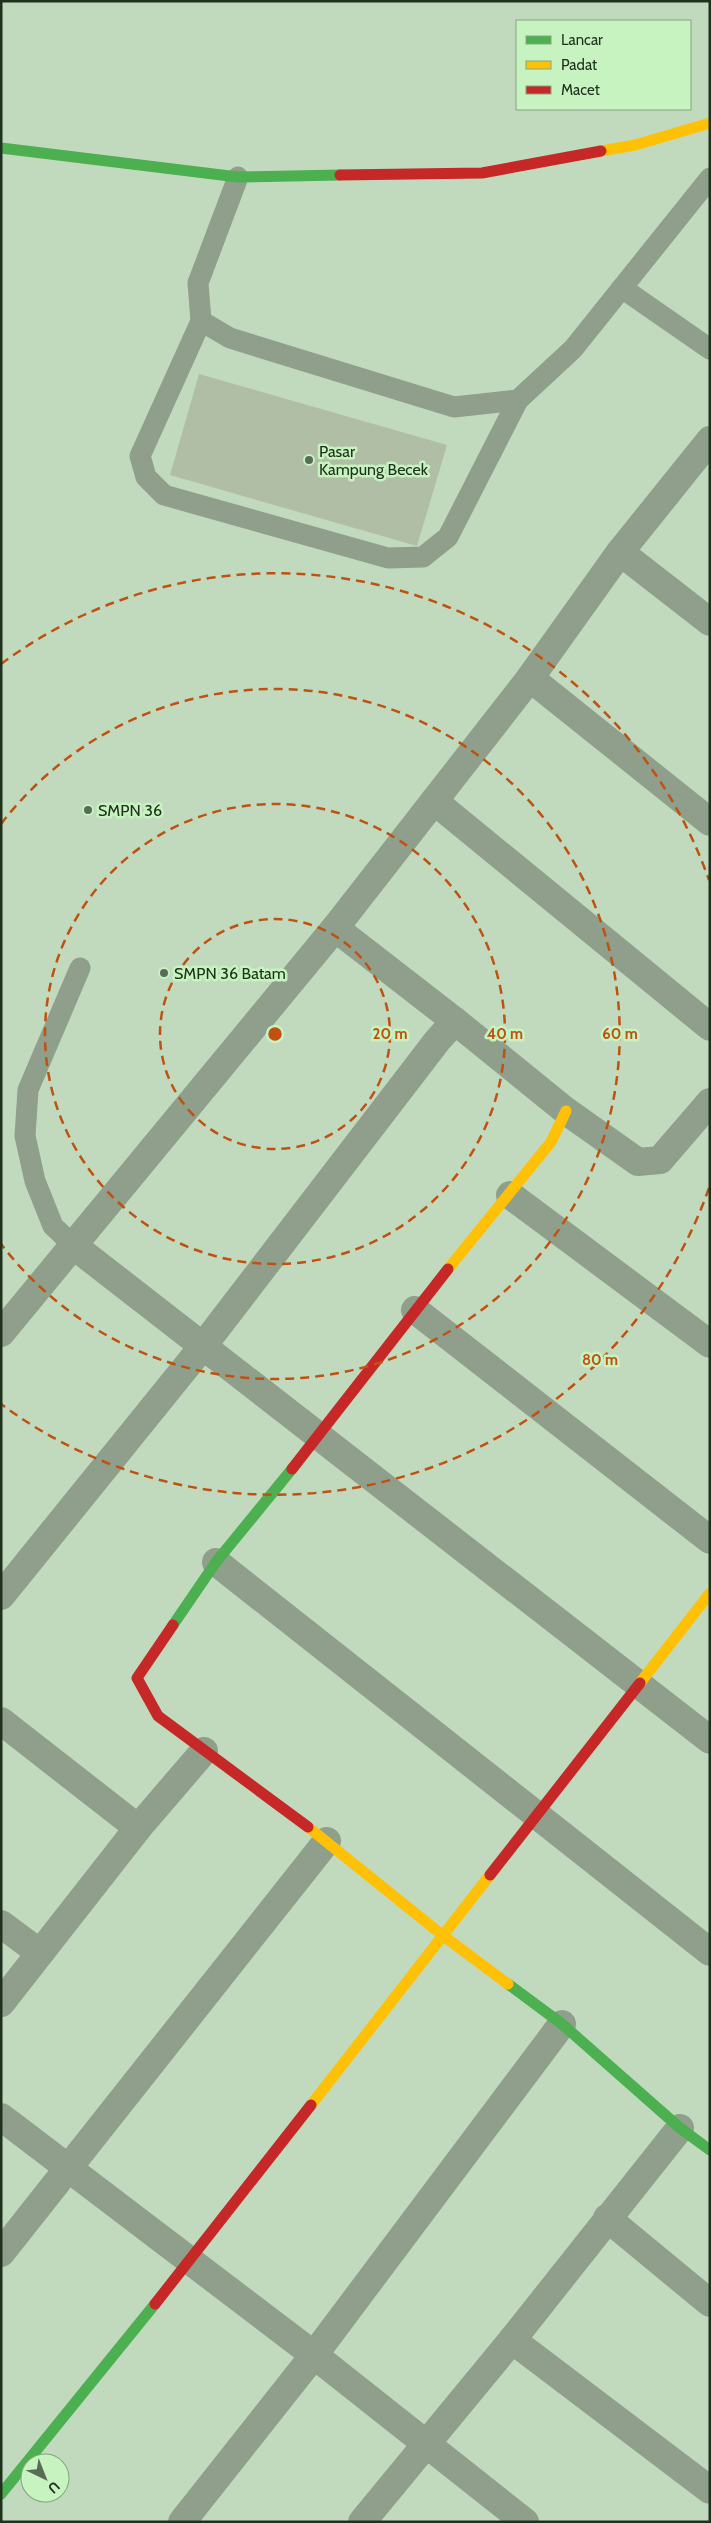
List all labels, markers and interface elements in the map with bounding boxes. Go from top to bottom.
legend [516,20,691,110]
text: Lancar [561,31,603,49]
text: Padat [561,56,597,74]
text: Macet [561,81,600,99]
place label: Pasar Kampung Becek [319,442,429,479]
marker: Pasar Kampung Becek [303,454,315,466]
place label: SMPN 36 [98,801,162,820]
marker: SMPN 36 [82,804,94,816]
place label: SMPN 36 Batam [174,964,286,983]
marker: SMPN 36 Batam [158,967,170,979]
centre of rings [266,1025,284,1043]
text: 20 m [373,1025,407,1043]
text: 40 m [487,1025,523,1043]
text: 60 m [602,1025,638,1043]
text: 80 m [582,1351,618,1369]
north arrow [20,2453,70,2503]
text: U [44,2477,64,2498]

